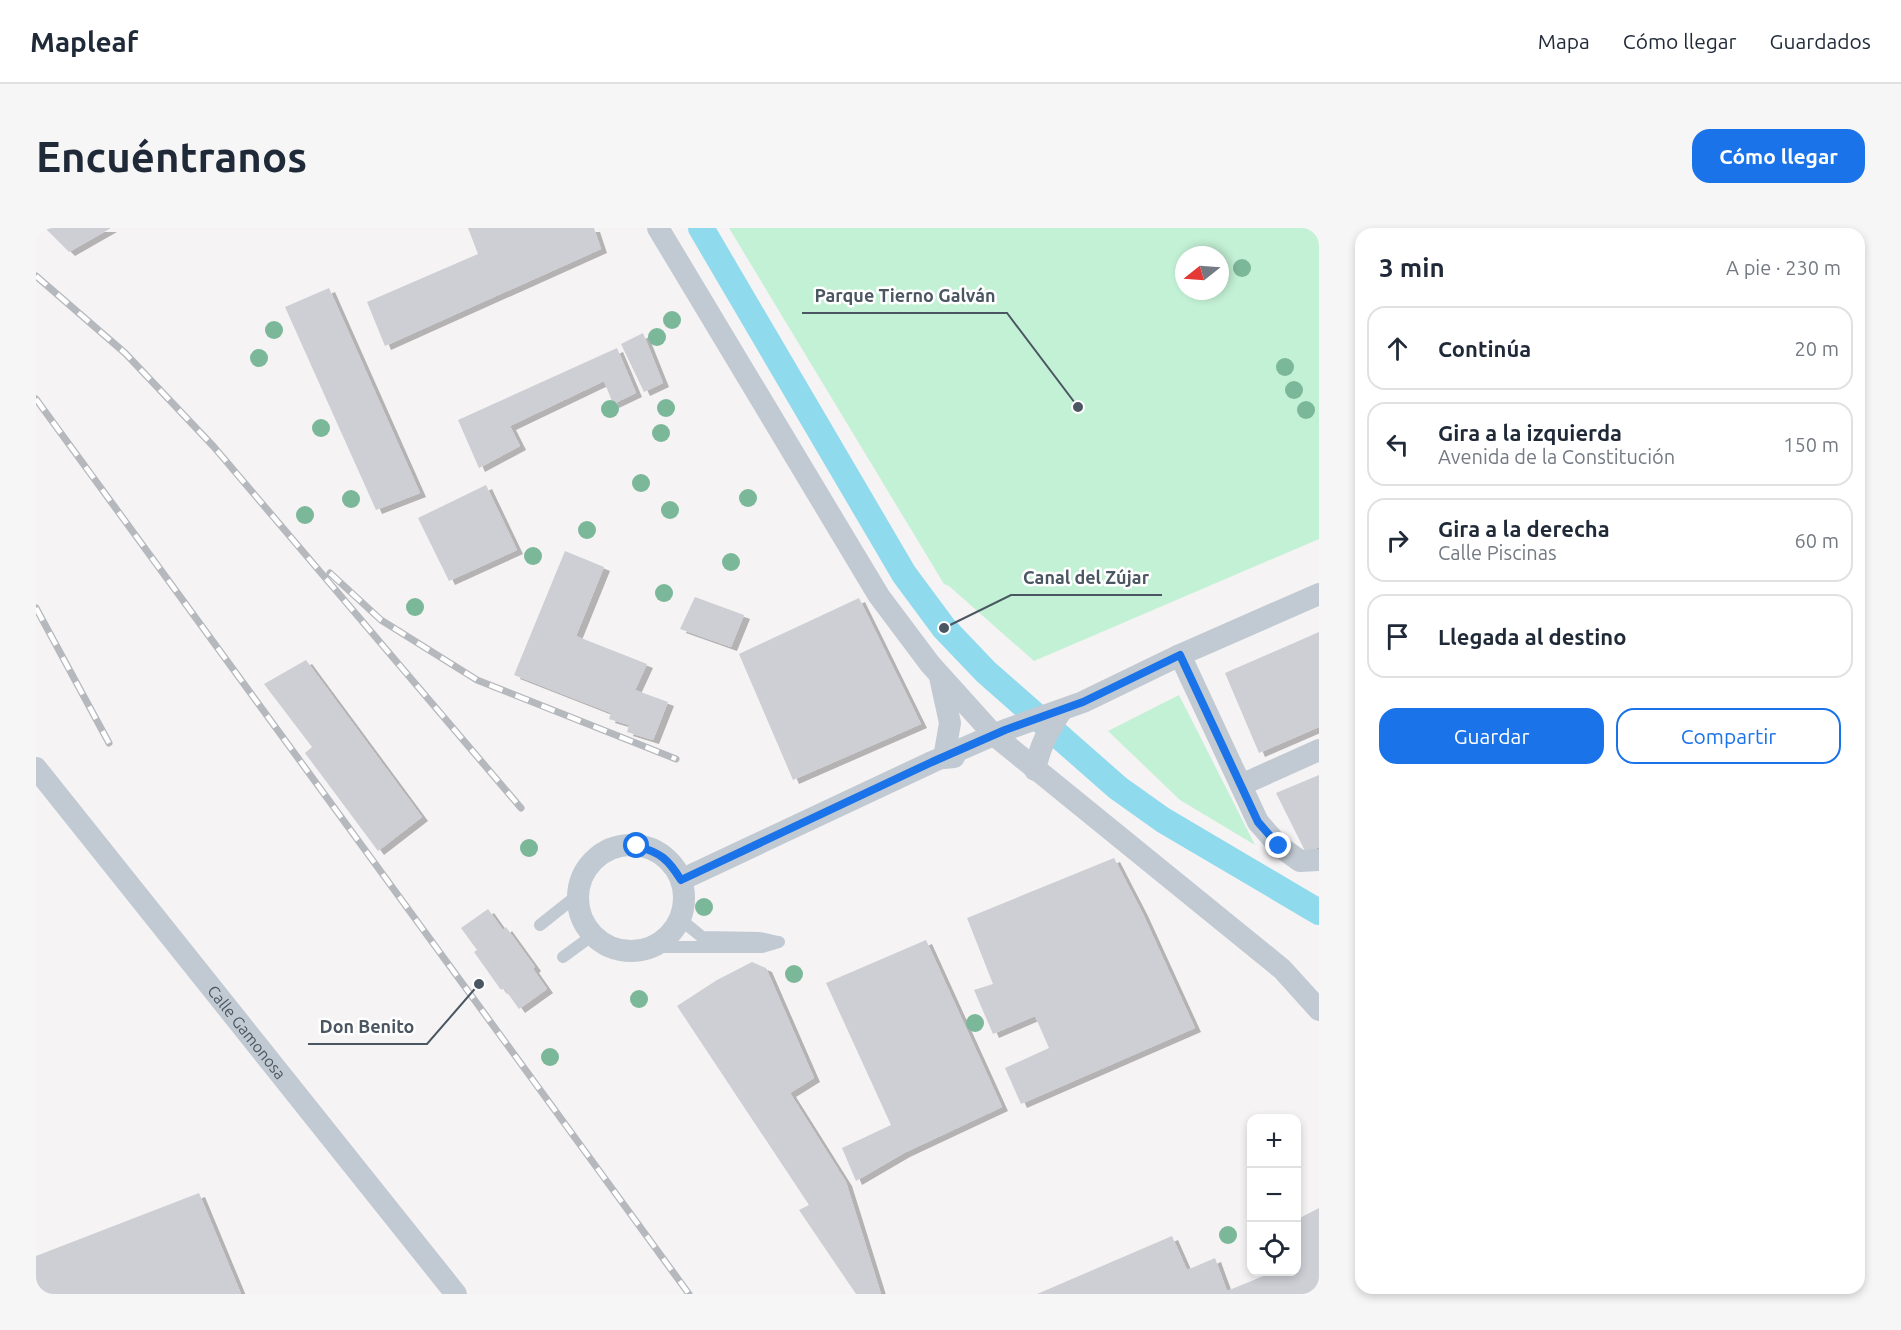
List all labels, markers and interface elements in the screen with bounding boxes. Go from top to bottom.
text: Mapleaf [30,26,138,57]
text: Mapa [1538,29,1590,53]
text: Cómo llegar [1623,29,1737,53]
text: Guardados [1770,29,1871,53]
button: Cómo llegar [1692,129,1865,183]
text: Encuéntranos [36,133,307,180]
north arrow [1175,246,1229,300]
text: 3 min [1379,253,1445,282]
text: A pie · 230 m [1726,256,1841,279]
callout: Parque Tierno Galván [802,277,1007,313]
text: Parque Tierno Galván [814,285,996,305]
icon: ahead [1381,332,1414,365]
text: Continúa [1438,336,1531,361]
text: 20 m [1795,337,1839,360]
text: Gira a la izquierda [1438,420,1622,445]
icon: left [1381,428,1414,461]
text: 150 m [1783,433,1839,456]
text: Avenida de la Constitución [1438,445,1675,468]
text: Gira a la derecha [1438,516,1610,541]
icon: right [1381,524,1414,557]
text: 60 m [1795,529,1839,552]
text: Calle Piscinas [1438,541,1557,564]
callout: Canal del Zújar [1011,559,1162,595]
text: Canal del Zújar [1023,567,1150,587]
icon: arrive [1381,620,1414,653]
text: Llegada al destino [1438,624,1626,649]
button: Guardar [1379,708,1604,764]
button: Compartir [1616,708,1841,764]
route start [623,832,649,858]
route end [1265,832,1291,858]
street label: Calle Gamonosa [204,982,290,1083]
callout: Don Benito [308,1008,427,1044]
text: Don Benito [320,1016,414,1036]
map controls [1247,1114,1301,1276]
button: + [1247,1114,1301,1168]
button: − [1247,1168,1301,1222]
button: locate [1247,1222,1301,1276]

